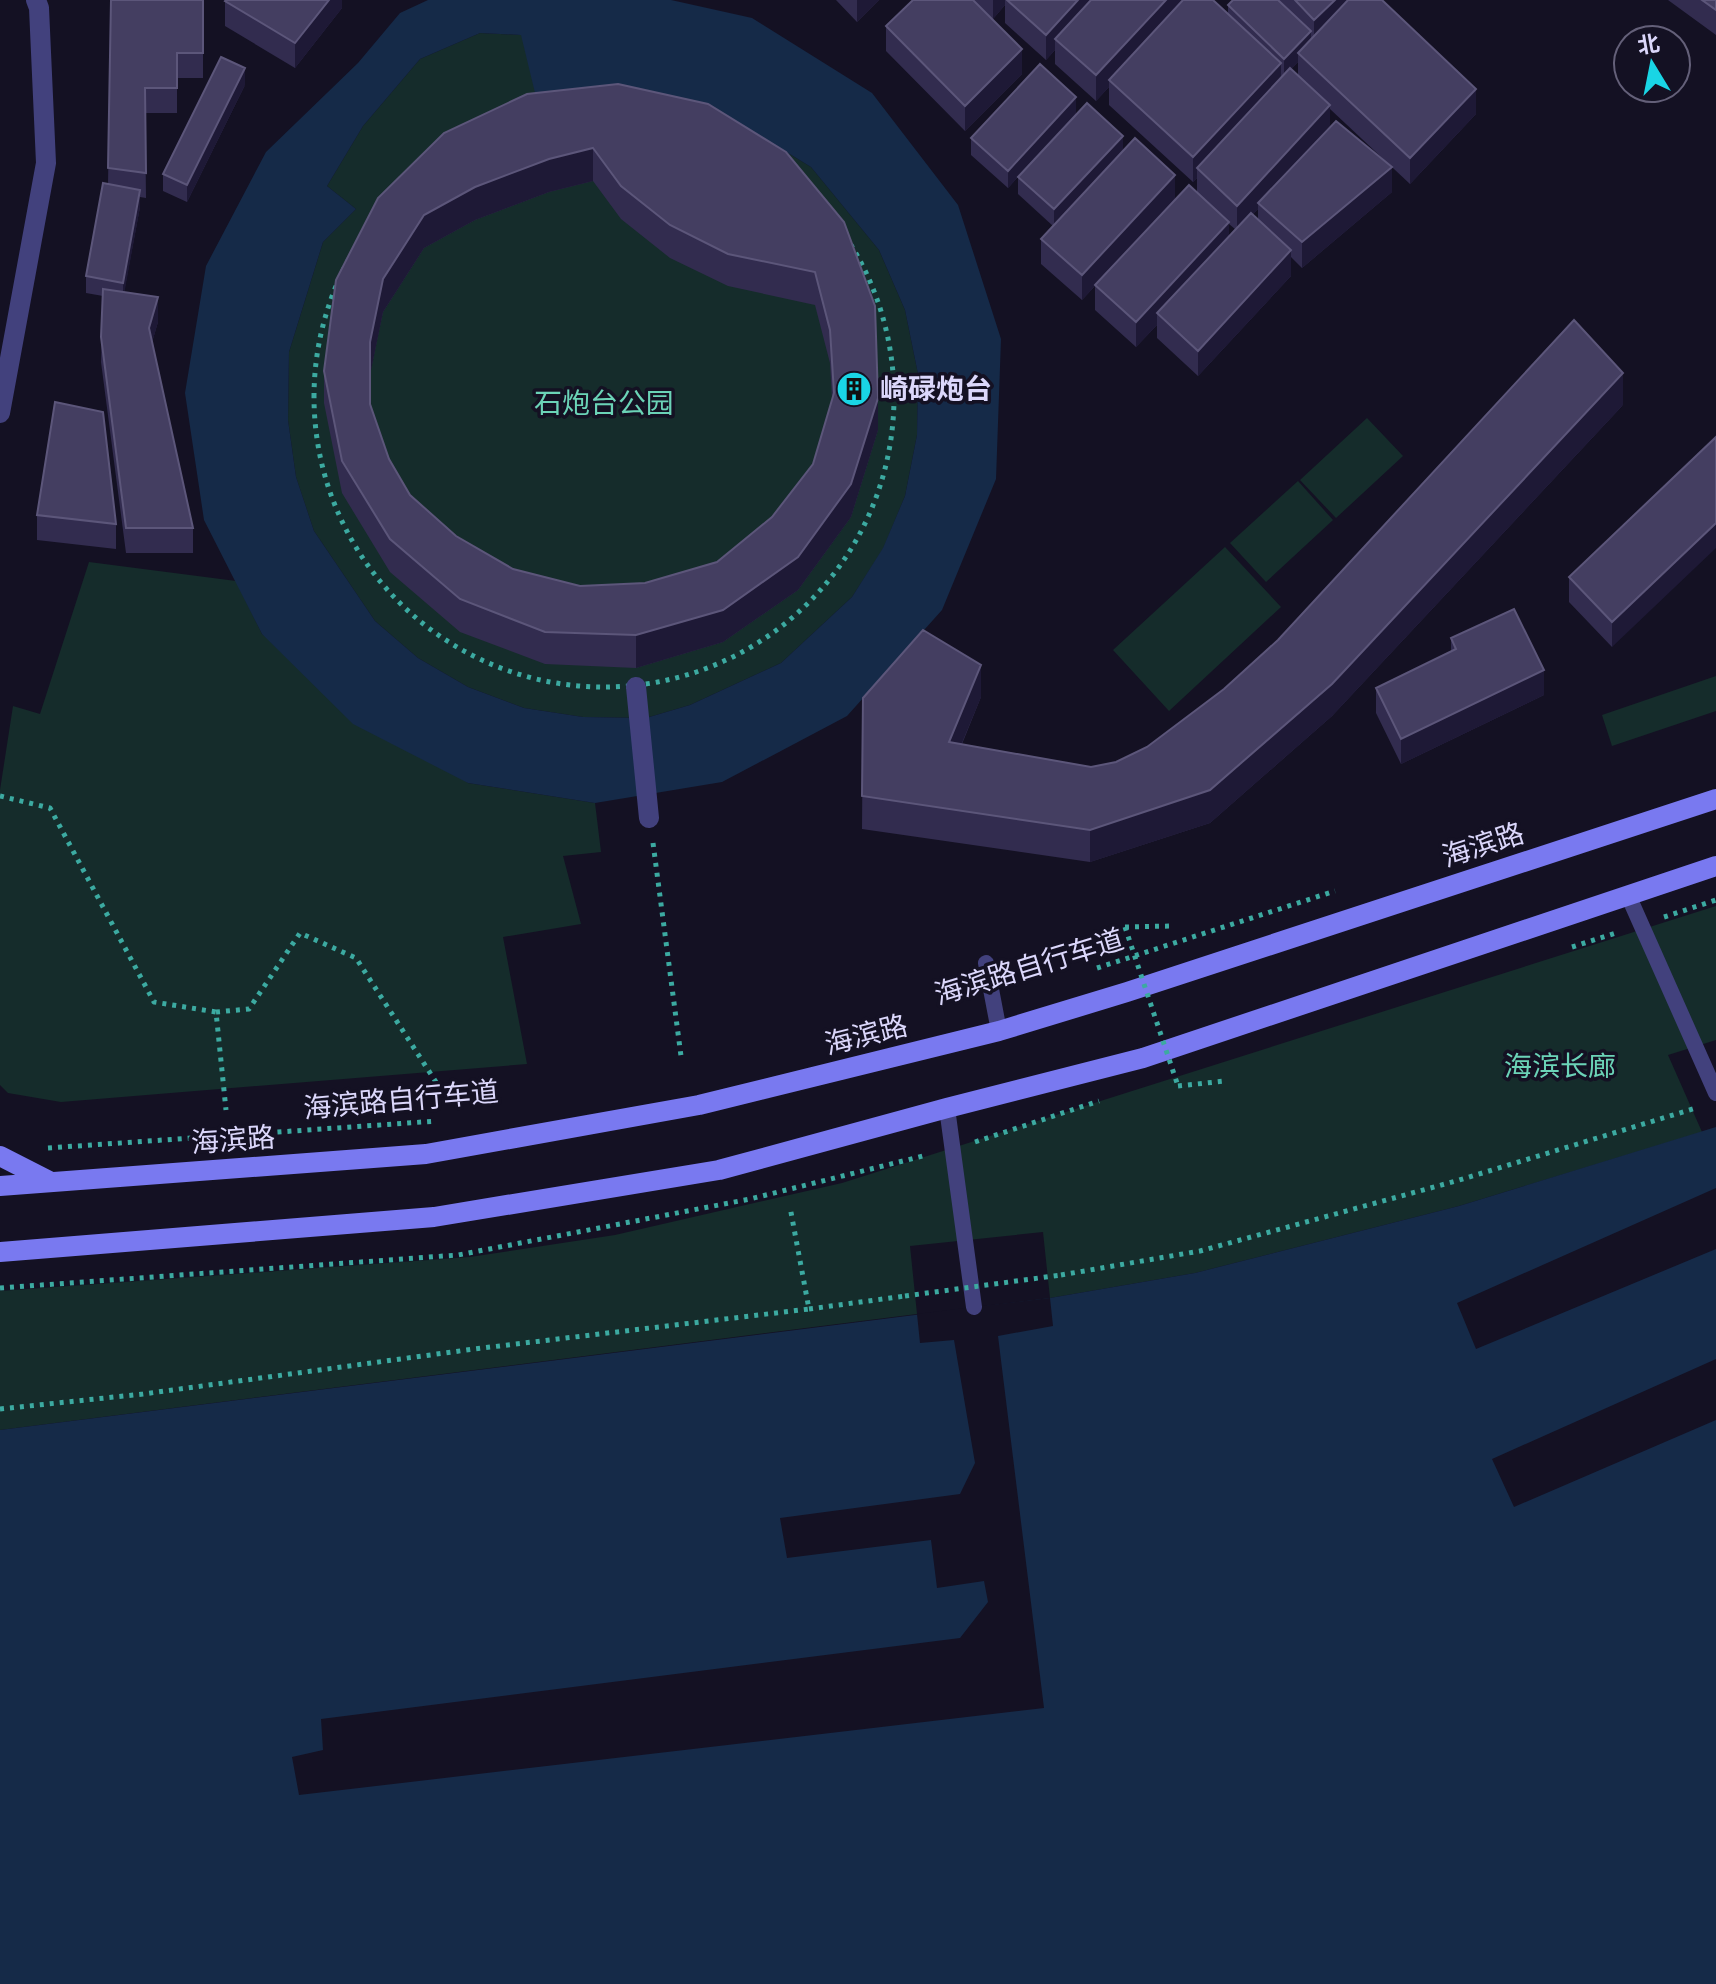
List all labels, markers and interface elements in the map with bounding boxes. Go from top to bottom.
north arrow [1612,24,1692,104]
text: 北 [1636,31,1662,59]
building icon: 崎碌炮台 [835,370,873,408]
place label: 崎碌炮台 [880,373,992,406]
park label: 石炮台公园 [534,387,674,420]
street label: 海滨路 [1438,816,1528,874]
street label: 海滨路自行车道 [930,923,1128,1011]
street label: 海滨路 [821,1009,911,1061]
park label: 海滨长廊 [1504,1050,1616,1083]
street label: 海滨路自行车道 [302,1075,500,1125]
street label: 海滨路 [190,1121,276,1159]

